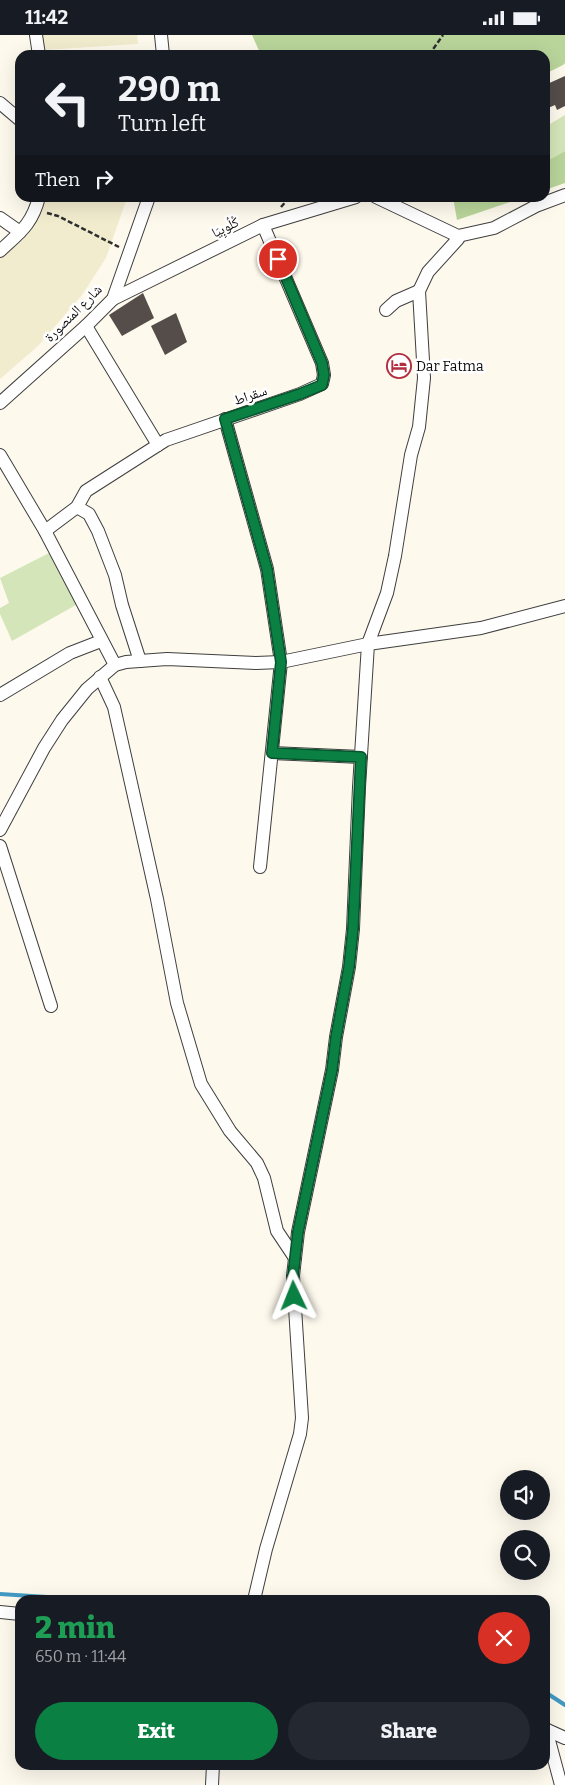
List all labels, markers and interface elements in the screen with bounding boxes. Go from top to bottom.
text: 11:42 [25,6,68,29]
text: 290 m [118,68,220,110]
icon: left [35,70,100,135]
text: Turn left [118,110,206,137]
icon: right [90,165,118,193]
text: Then [35,168,80,191]
street label: كْلُوبِيَا [209,214,243,243]
pin [257,238,299,280]
icon: arrive [264,245,292,273]
street label: شارع المنصورة [41,281,106,346]
hotel icon: Dar Fatma [386,353,412,379]
place label: Dar Fatma [416,358,484,375]
street label: سقراط [231,382,269,409]
position arrow [267,1269,319,1321]
map controls [500,1470,550,1580]
button: sound [500,1470,550,1520]
button: search [500,1530,550,1580]
text: 2 min [35,1610,115,1646]
button: close [478,1612,530,1664]
text: 650 m · 11:44 [35,1647,126,1666]
button: Exit [35,1702,278,1760]
button: Share [288,1702,530,1760]

